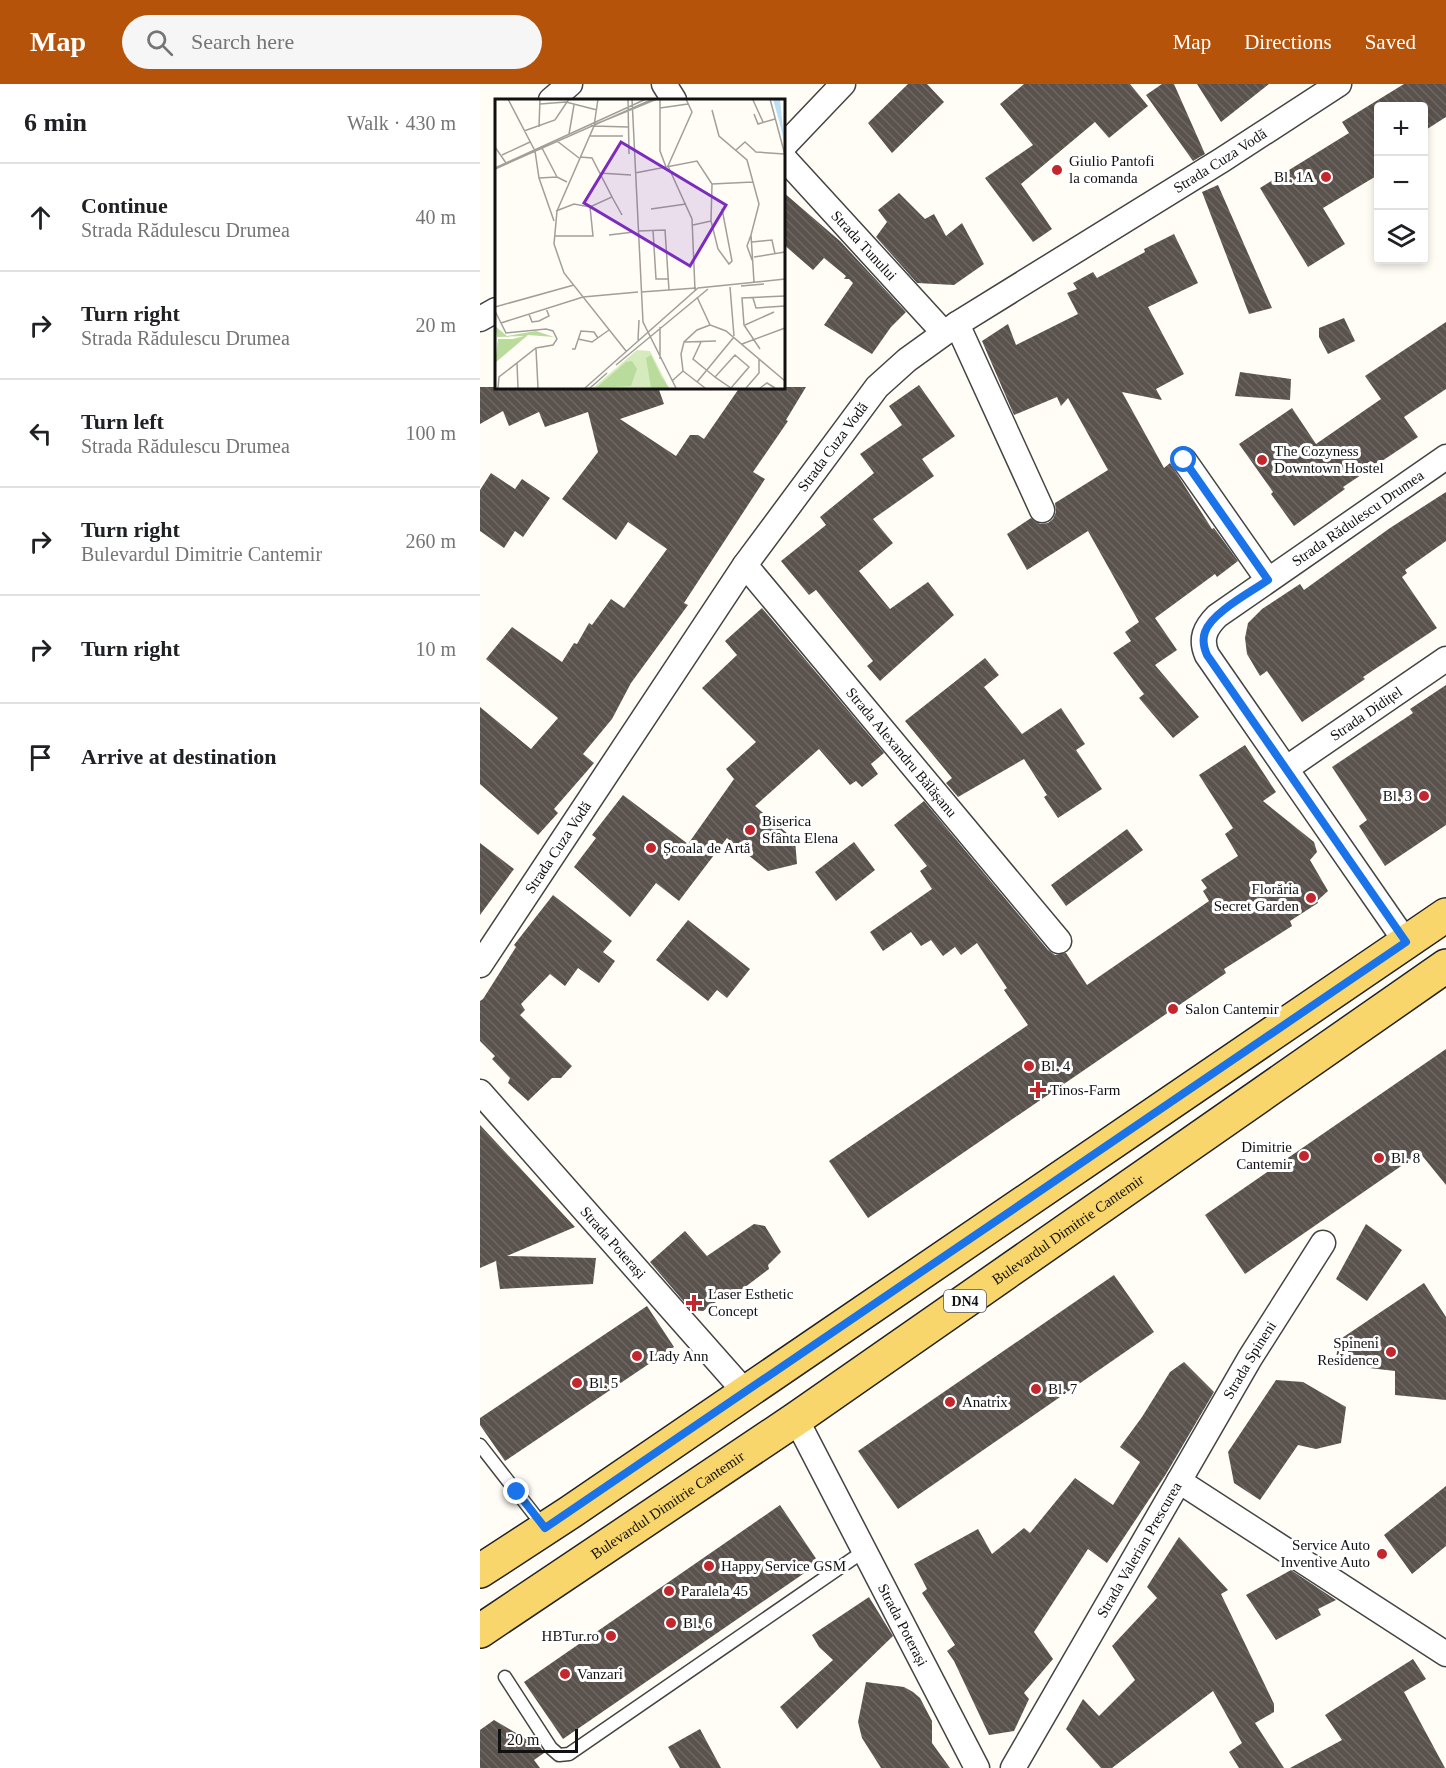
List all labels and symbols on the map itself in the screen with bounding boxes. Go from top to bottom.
inset map [495,99,784,388]
street label: Strada Cuza Vodă [1171,125,1270,196]
place label: Giulio Pantofi la comanda [1069,153,1154,186]
marker: Giulio Pantofi la comanda [1050,163,1064,177]
place label: Bl. 1A [1274,169,1314,185]
marker: Bl. 1A [1319,170,1333,184]
street label: Strada Tunului [828,207,900,284]
street label: Strada Cuza Vodă [794,399,871,495]
place label: The Cozyness Downtown Hostel [1274,443,1384,476]
route start [1170,446,1196,472]
marker: The Cozyness Downtown Hostel [1255,453,1269,467]
street label: Strada Rădulescu Drumea [1289,467,1427,570]
street label: Strada Didițel [1327,683,1405,744]
street label: Strada Alexandru Bălășanu [843,684,960,821]
place label: Bl. 3 [1383,788,1412,804]
marker: Bl. 3 [1417,789,1431,803]
street label: Strada Cuza Vodă [522,798,594,896]
place label: Biserica Sfânta Elena [762,813,839,846]
marker: Biserica Sfânta Elena [743,823,757,837]
place label: Școala de Artă [663,840,751,857]
marker: Școala de Artă [644,841,658,855]
place label: Florăria Secret Garden [1214,881,1299,914]
marker: Florăria Secret Garden [1304,891,1318,905]
place label: Salon Cantemir [1185,1001,1279,1017]
marker: Salon Cantemir [1166,1002,1180,1016]
place label: Bl. 4 [1041,1058,1071,1074]
marker: Bl. 4 [1022,1059,1036,1073]
place label: Tinos-Farm [1050,1082,1121,1098]
marker: Tinos-Farm [1031,1083,1045,1097]
place label: Dimitrie Cantemir [1236,1139,1292,1172]
marker: Dimitrie Cantemir [1297,1149,1311,1163]
place label: Bl. 8 [1391,1150,1420,1166]
marker: Bl. 8 [1372,1151,1386,1165]
street label: Bulevardul Dimitrie Cantemir [989,1171,1147,1288]
street label: Strada Poterași [577,1203,649,1282]
place label: Laser Esthetic Concept [708,1286,794,1319]
road number: DN4 [944,1290,986,1312]
marker: Laser Esthetic Concept [685,1294,703,1312]
street label: Strada Spineni [1220,1318,1279,1402]
place label: Spineni Residence [1317,1335,1379,1368]
marker: Spineni Residence [1384,1345,1398,1359]
place label: Lady Ann [649,1348,709,1364]
marker: Lady Ann [630,1349,644,1363]
place label: Bl. 5 [589,1375,618,1391]
marker: Bl. 5 [570,1376,584,1390]
place label: Bl. 7 [1048,1381,1078,1397]
marker: Bl. 7 [1029,1382,1043,1396]
place label: Anatrix [962,1394,1008,1410]
marker: Anatrix [943,1395,957,1409]
street label: Bulevardul Dimitrie Cantemir [588,1448,747,1562]
route end [503,1478,529,1504]
street label: Strada Valerian Prescurea [1094,1479,1185,1621]
place label: Service Auto Inventive Auto [1280,1537,1370,1570]
marker: Service Auto Inventive Auto [1375,1547,1389,1561]
place label: Happy Service GSM [721,1558,846,1574]
marker: Happy Service GSM [702,1559,716,1573]
street label: Strada Poterași [875,1581,931,1669]
place label: Paralela 45 [681,1583,748,1599]
marker: Paralela 45 [662,1584,676,1598]
place label: Bl. 6 [683,1615,713,1631]
marker: Bl. 6 [664,1616,678,1630]
place label: HBTur.ro [542,1628,599,1644]
marker: HBTur.ro [604,1629,618,1643]
place label: Vanzari [577,1666,623,1682]
marker: Vanzari [558,1667,572,1681]
scale bar [498,1726,578,1754]

